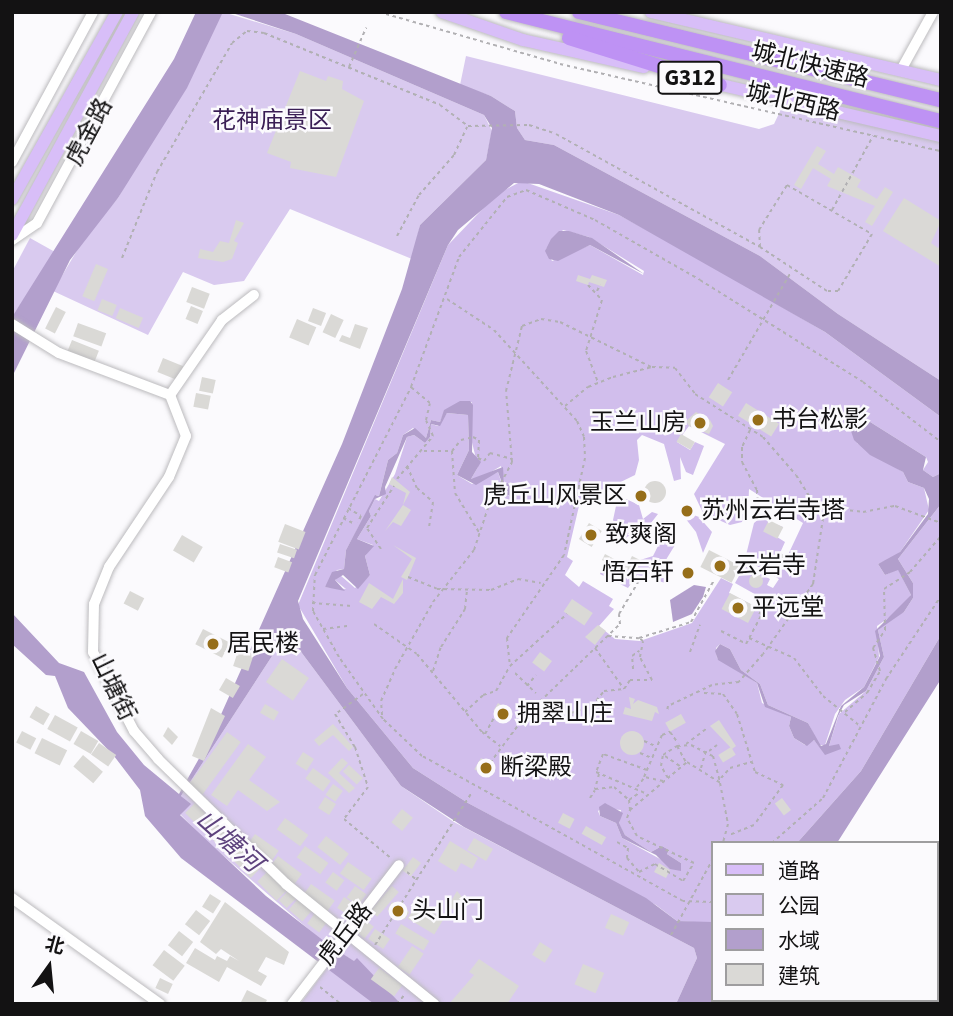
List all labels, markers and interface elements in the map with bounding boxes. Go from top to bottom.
street label: 城北快速路 [748,37,872,93]
road number: G312 [657,58,723,97]
street label: 城北西路 [743,77,843,127]
street label: 虎金路 [59,93,119,171]
park label: 花神庙景区 [212,107,332,135]
place label: 书台松影 [772,406,868,434]
place label: 玉兰山房 [590,409,686,437]
marker: 书台松影 [750,412,766,428]
marker: 玉兰山房 [692,415,708,431]
place label: 虎丘山风景区 [483,482,627,510]
marker: 虎丘山风景区 [633,488,649,504]
place label: 苏州云岩寺塔 [701,497,845,525]
marker: 苏州云岩寺塔 [679,503,695,519]
place label: 致爽阁 [605,521,677,549]
marker: 致爽阁 [583,527,599,543]
place label: 云岩寺 [734,552,806,580]
marker: 云岩寺 [712,558,728,574]
place label: 悟石轩 [602,559,674,587]
marker: 悟石轩 [680,565,696,581]
place label: 平远堂 [752,594,824,622]
marker: 平远堂 [730,600,746,616]
place label: 居民楼 [227,630,299,658]
marker: 居民楼 [205,636,221,652]
street label: 山塘街 [84,648,142,726]
place label: 拥翠山庄 [517,700,613,728]
marker: 拥翠山庄 [495,706,511,722]
place label: 断梁殿 [500,754,572,782]
marker: 断梁殿 [478,760,494,776]
water label: 山塘河 [190,803,268,879]
legend [712,841,939,1002]
text: 道路 [778,856,820,886]
text: 公园 [778,891,820,921]
street label: 虎丘路 [311,897,379,971]
place label: 头山门 [412,897,484,925]
marker: 头山门 [390,903,406,919]
text: 水域 [778,926,820,956]
text: 北 [42,931,67,962]
north arrow [14,932,84,1002]
text: 建筑 [778,961,820,991]

